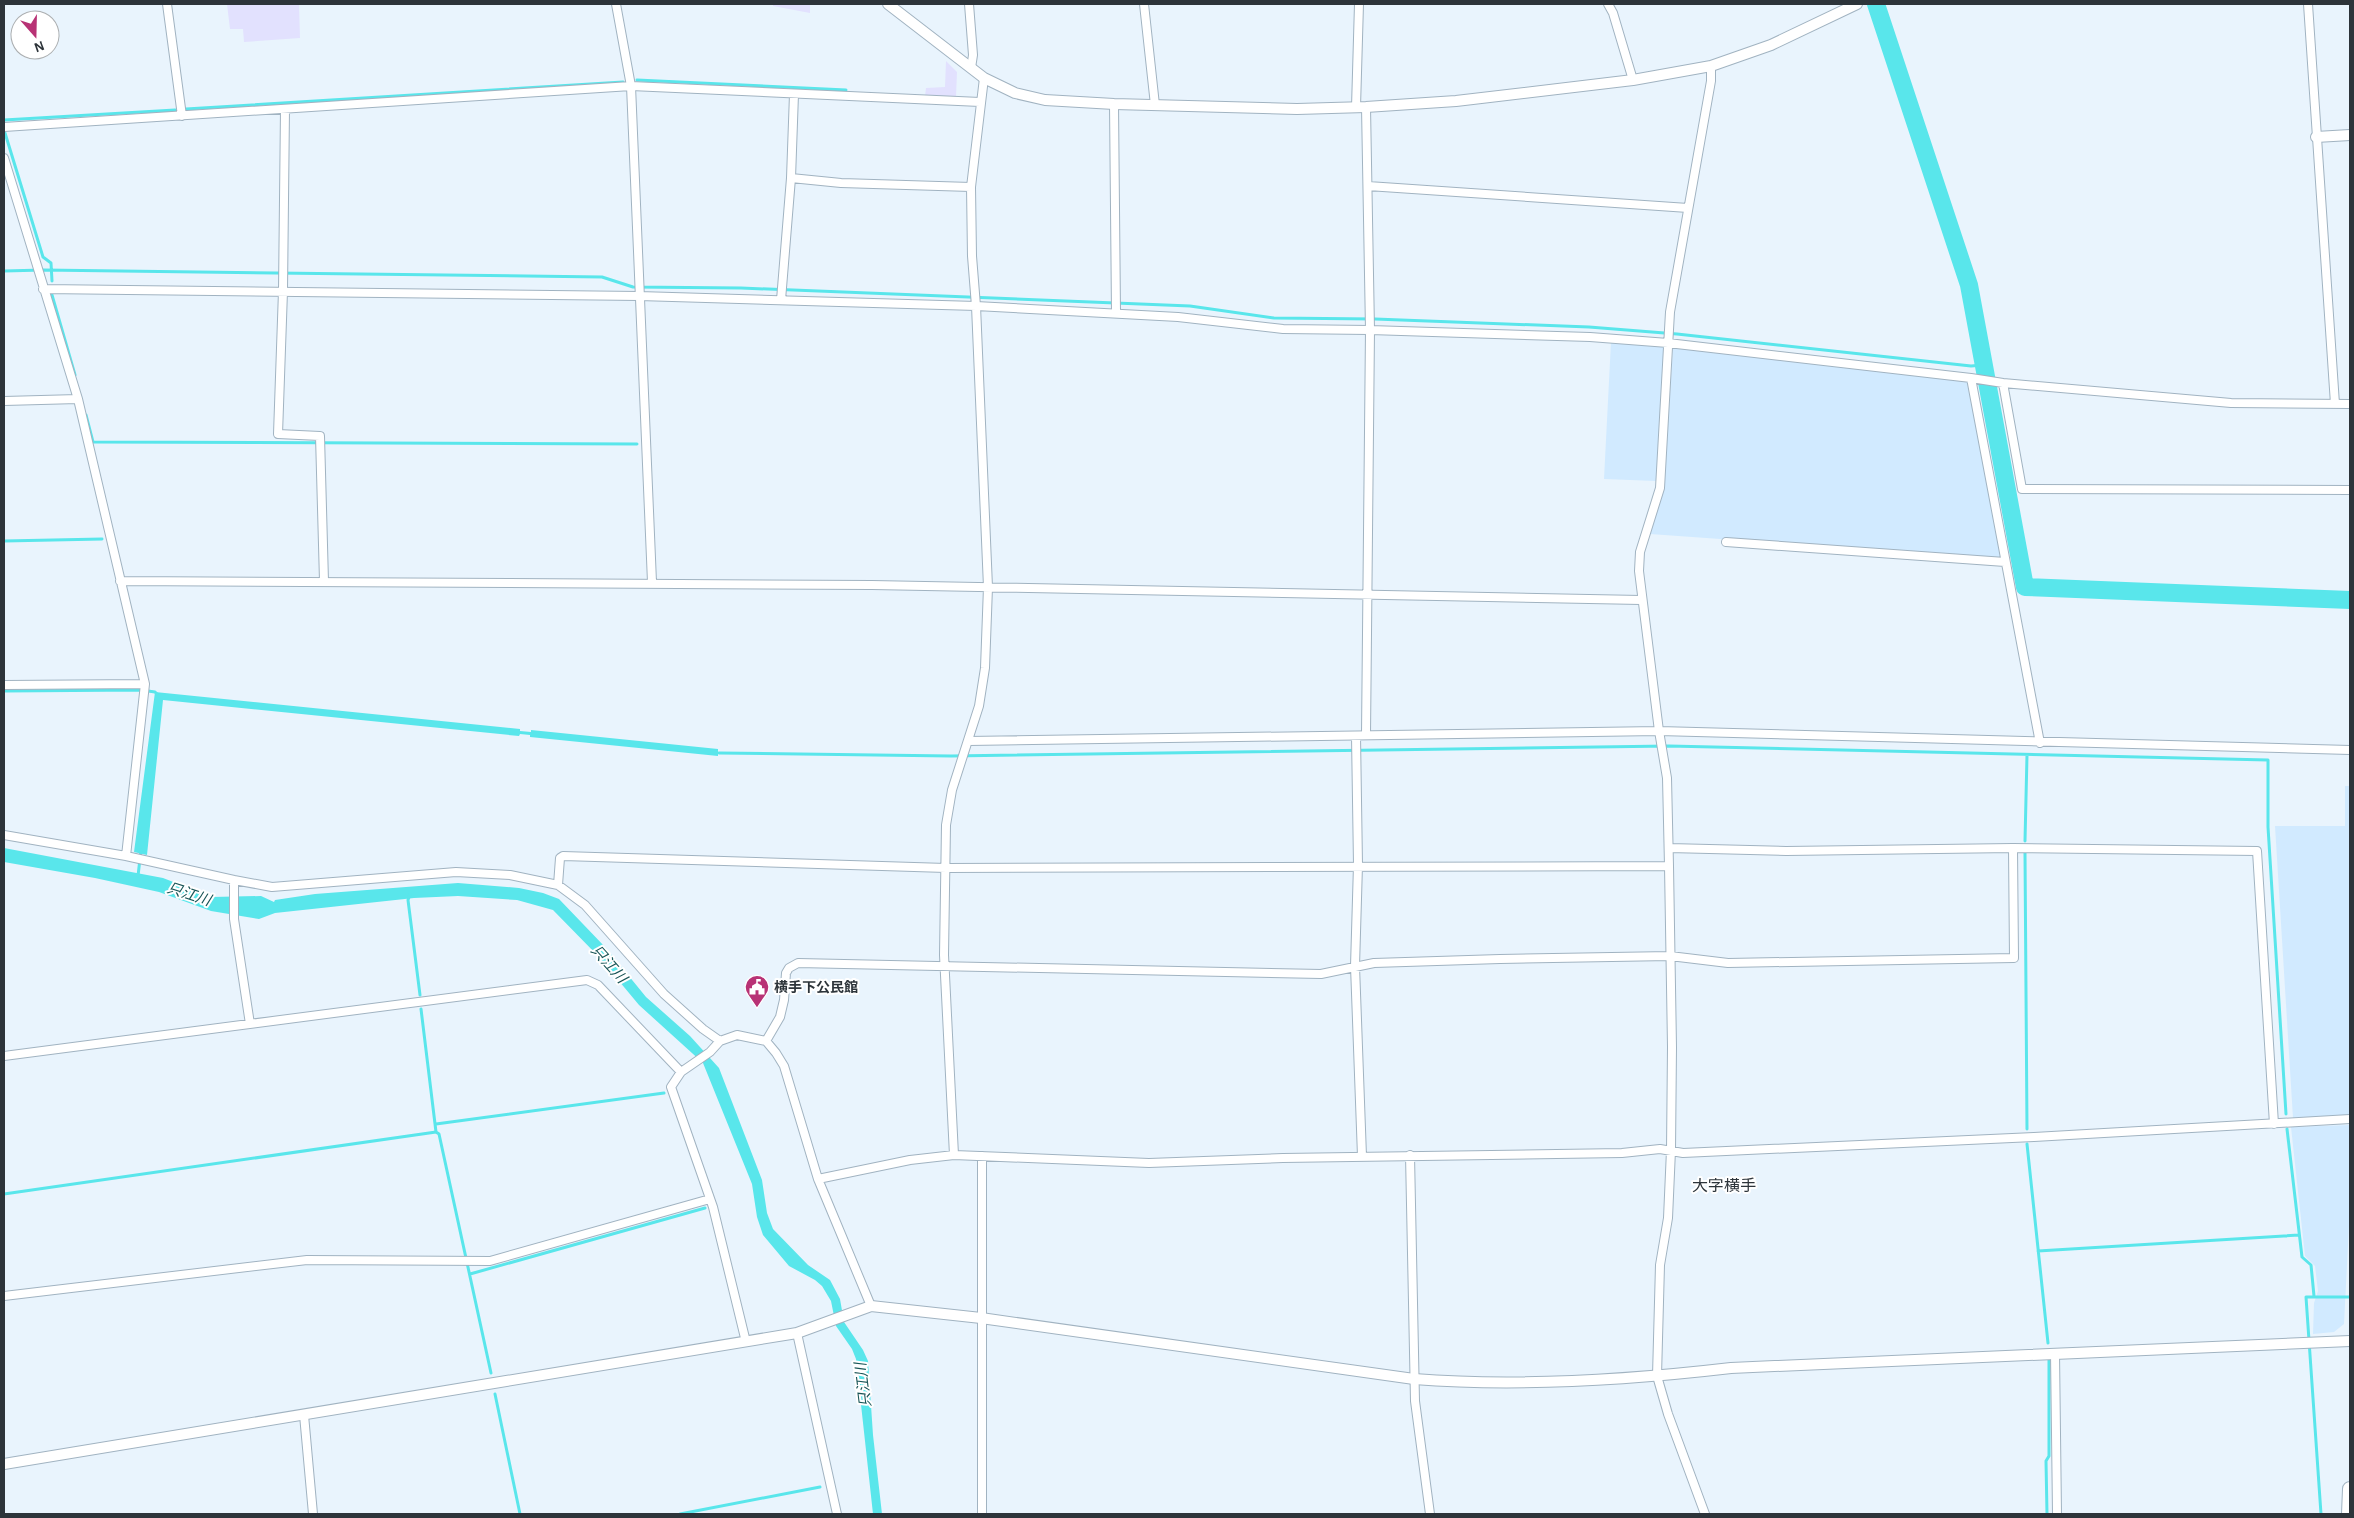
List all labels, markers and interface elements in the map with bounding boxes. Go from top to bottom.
north arrow [10,10,60,60]
text: N [32,38,46,55]
water label: 只江川 [165,879,215,909]
water label: 只江川 [588,942,631,988]
public building icon: 横手下公民館 [744,974,770,1008]
place label: 横手下公民館 [774,979,858,995]
district label: 大字横手 [1692,1177,1756,1194]
water label: 只江川 [852,1360,874,1408]

